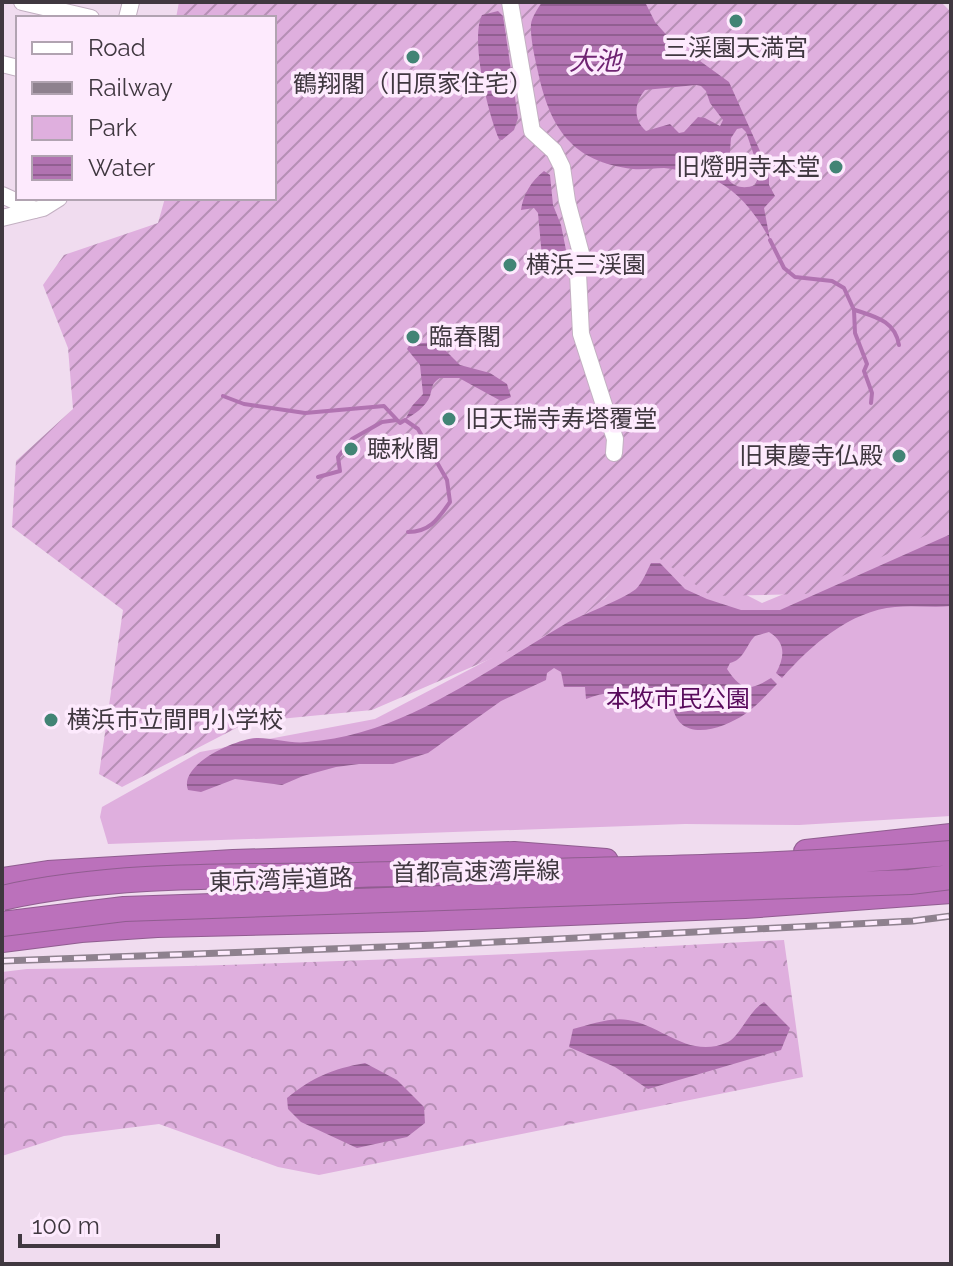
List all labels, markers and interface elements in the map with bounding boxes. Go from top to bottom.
marker: 三渓園天満宮 [727,12,745,30]
legend [16,16,276,200]
text: Road [88,33,146,62]
place label: 三渓園天満宮 [664,33,808,62]
water label: 大池 [569,46,624,76]
marker: 鶴翔閣（旧原家住宅） [404,48,422,66]
place label: 鶴翔閣（旧原家住宅） [293,69,533,98]
text: Railway [88,73,173,102]
text: Park [88,113,137,142]
place label: 旧燈明寺本堂 [676,152,820,181]
text: Water [88,153,156,182]
marker: 旧燈明寺本堂 [827,158,845,176]
place label: 横浜三渓園 [526,250,646,279]
marker: 横浜三渓園 [501,256,519,274]
place label: 臨春閣 [429,322,501,351]
marker: 臨春閣 [404,328,422,346]
place label: 旧天瑞寺寿塔覆堂 [465,404,657,433]
marker: 旧天瑞寺寿塔覆堂 [440,410,458,428]
place label: 聴秋閣 [367,434,439,463]
marker: 聴秋閣 [342,440,360,458]
place label: 旧東慶寺仏殿 [739,441,883,470]
marker: 旧東慶寺仏殿 [890,447,908,465]
park label: 本牧市民公園 [606,684,750,713]
place label: 横浜市立間門小学校 [67,705,283,734]
marker: 横浜市立間門小学校 [42,711,60,729]
street label: 首都高速湾岸線 [392,856,560,887]
street label: 東京湾岸道路 [209,862,353,897]
scale bar [20,1198,218,1248]
text: 100 m [32,1211,100,1240]

